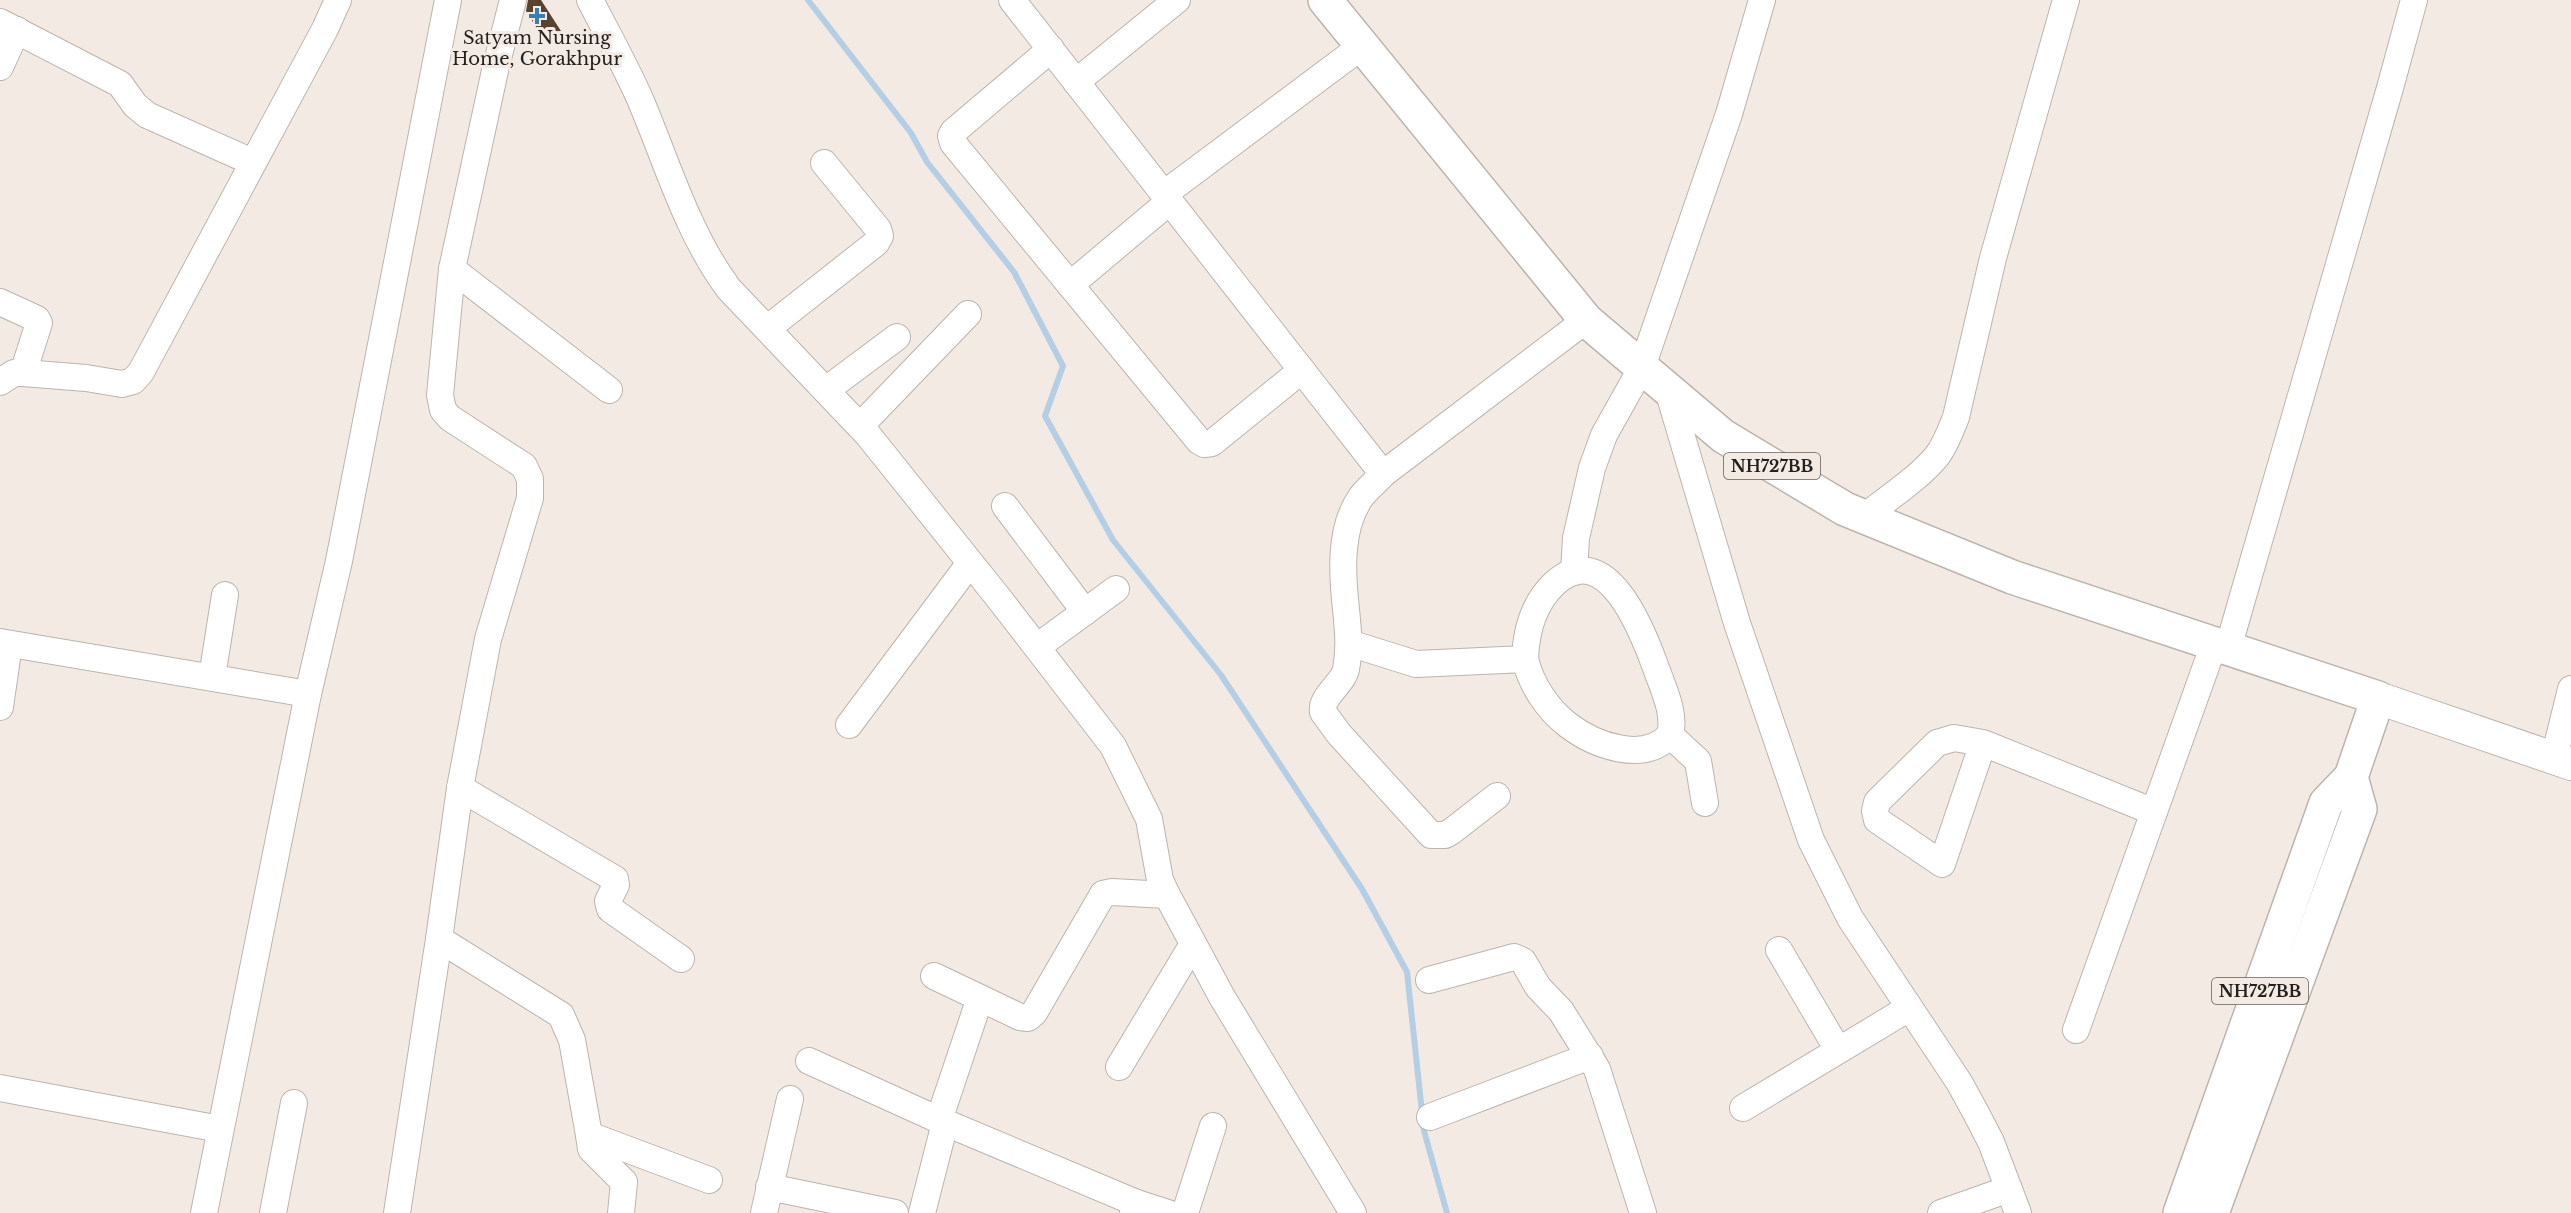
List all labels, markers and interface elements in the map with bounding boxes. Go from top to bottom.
marker: Satyam Nursing Home, Gorakhpur [528,7,546,25]
place label: Satyam Nursing Home, Gorakhpur [452,27,622,70]
road number: NH727BB [1724,453,1820,479]
road number: NH727BB [2212,978,2308,1004]

